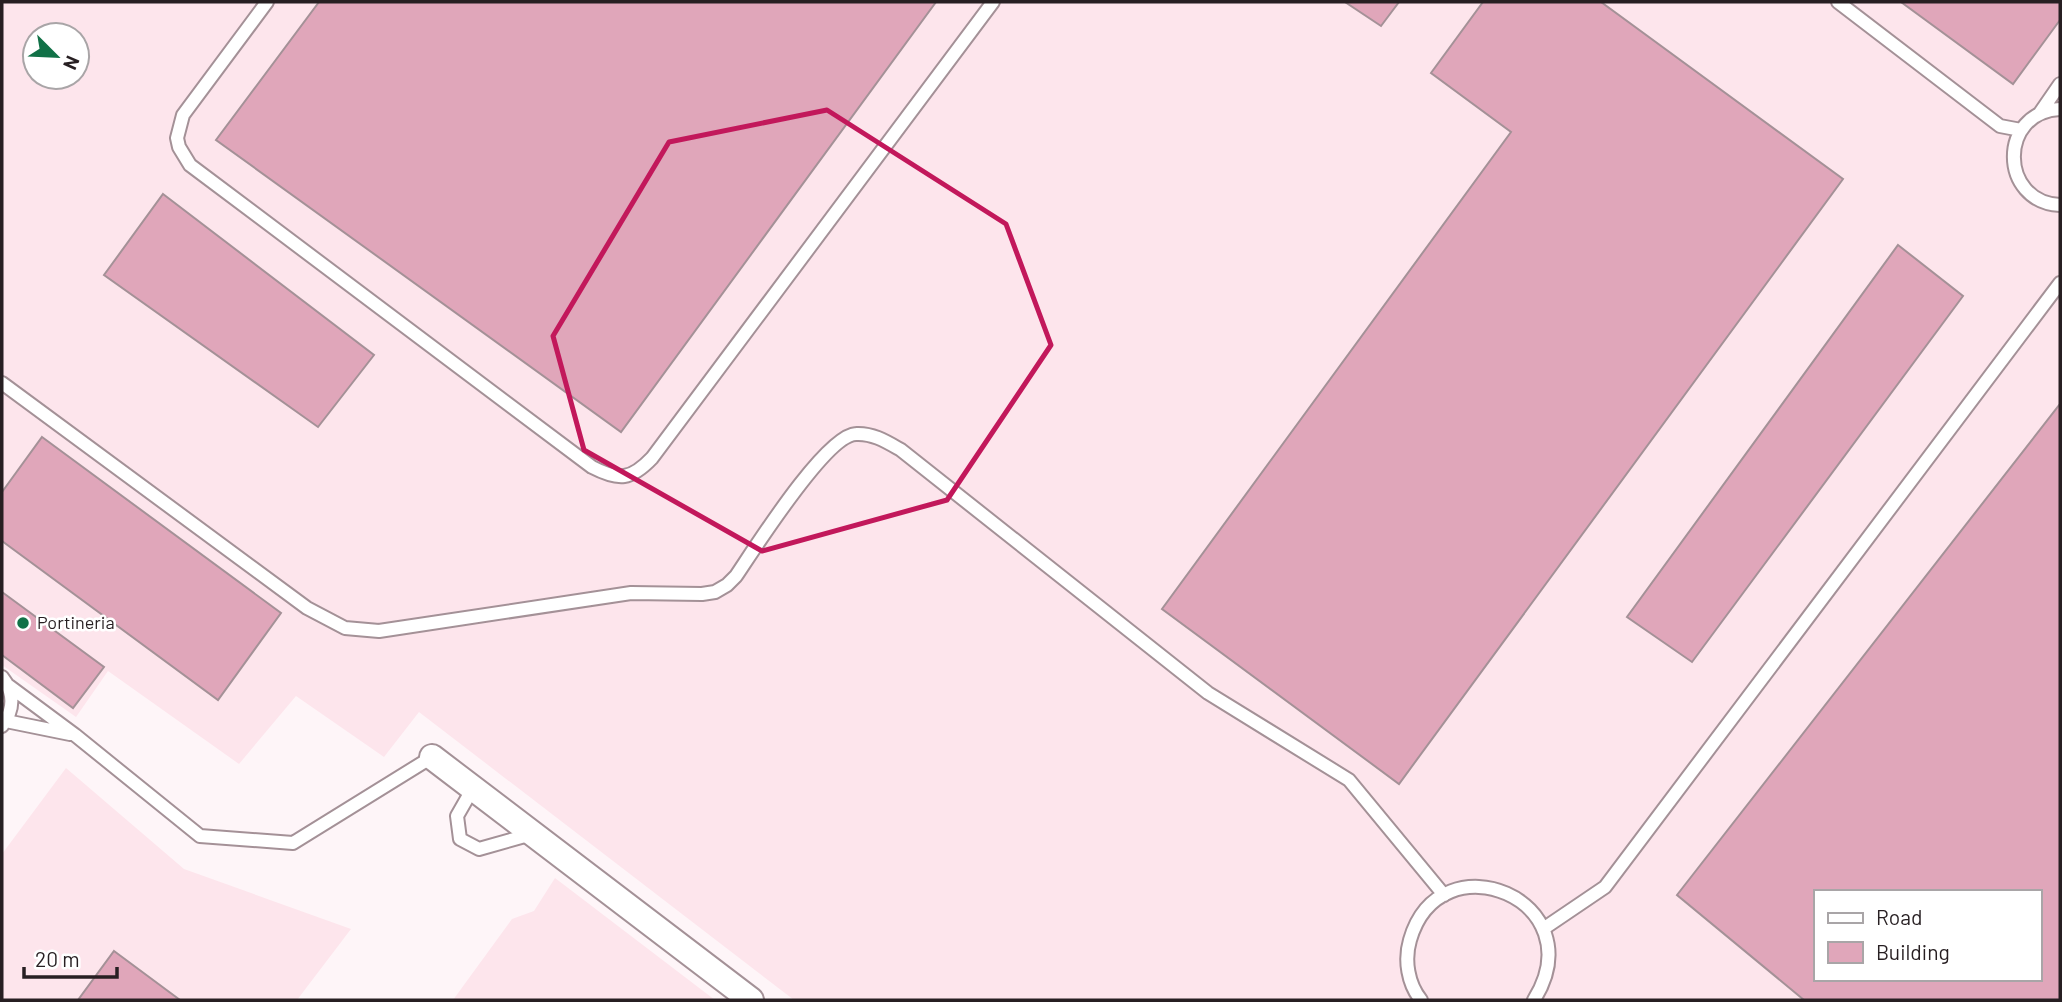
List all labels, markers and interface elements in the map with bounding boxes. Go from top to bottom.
north arrow [21,21,91,91]
text: N [59,53,85,74]
place label: Portineria [37,611,115,633]
marker: Portineria [15,615,31,631]
legend [1814,890,2041,981]
text: Road [1876,904,1922,929]
scale bar [24,936,117,980]
text: Building [1876,939,1950,964]
text: 20 m [35,946,80,971]

